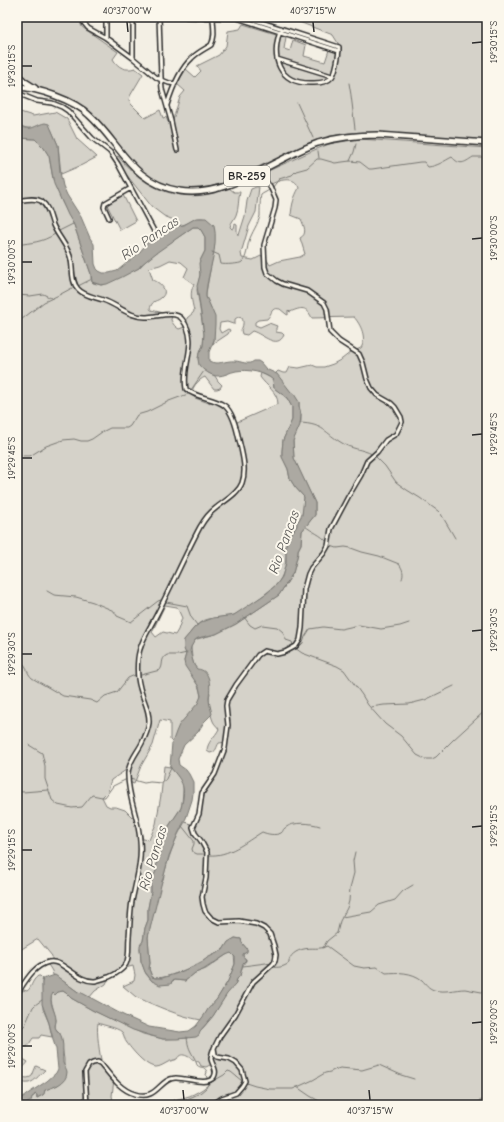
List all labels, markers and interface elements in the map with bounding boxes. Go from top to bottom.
text: 40°37'00"W [103,5,152,17]
text: 40°37'15"W [290,5,336,17]
text: 19°30'15"S [488,20,500,63]
text: 19°30'15"S [6,44,18,87]
road number: BR-259 [224,166,270,186]
water label: Rio Pancas [118,212,182,264]
text: 19°30'00"S [488,215,500,261]
text: 19°30'00"S [6,239,18,285]
text: 19°29'45"S [488,412,500,455]
text: 19°29'45"S [6,436,18,479]
water label: Rio Pancas [265,508,303,576]
text: 19°29'30"S [488,608,500,652]
text: 19°29'30"S [6,632,18,676]
text: 19°29'15"S [488,805,500,847]
water label: Rio Pancas [135,824,171,892]
text: 19°29'15"S [6,829,18,871]
text: 19°29'00"S [488,999,500,1044]
text: 19°29'00"S [6,1023,18,1068]
text: 40°37'00"W [160,1105,209,1117]
text: 40°37'15"W [347,1105,393,1117]

